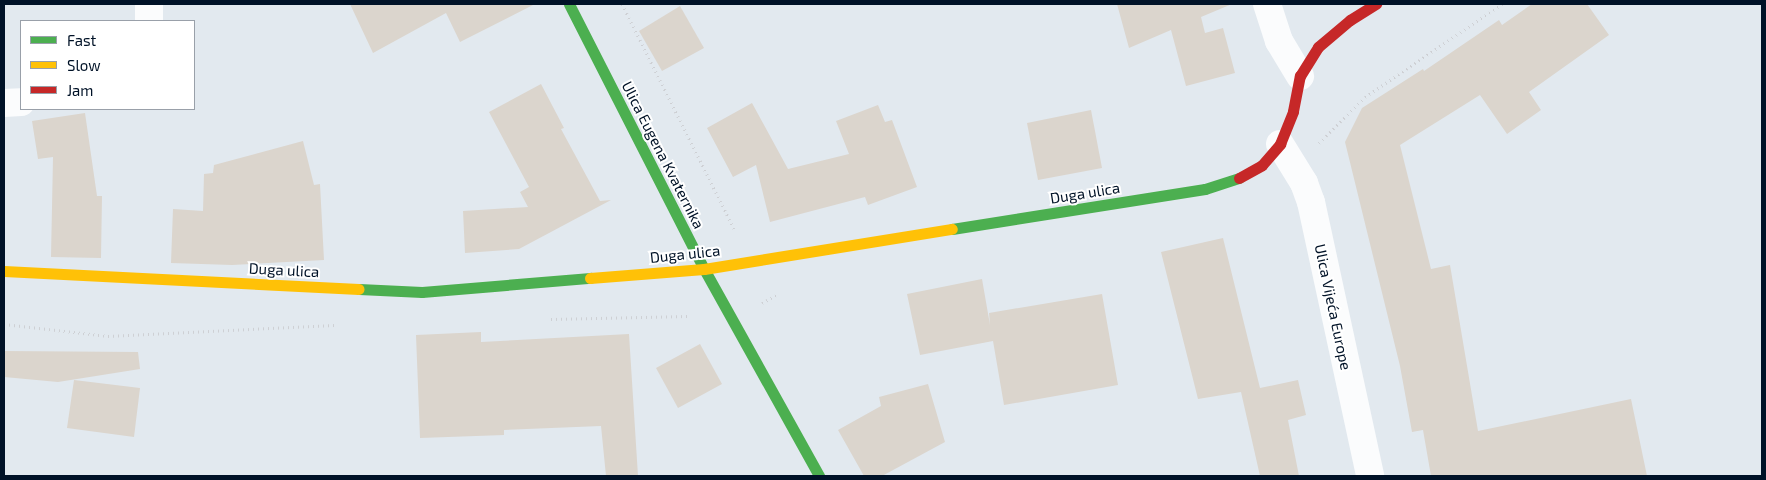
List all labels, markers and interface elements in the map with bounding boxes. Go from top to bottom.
legend [20,20,195,110]
text: Fast [67,31,96,49]
text: Slow [67,56,101,74]
street label: Ulica Eugena Kvaternika [618,78,708,232]
text: Jam [67,81,93,99]
street label: Duga ulica [1049,179,1121,207]
street label: Duga ulica [649,241,721,267]
street label: Ulica Vijeća Europe [1311,242,1355,372]
street label: Duga ulica [248,259,320,281]

